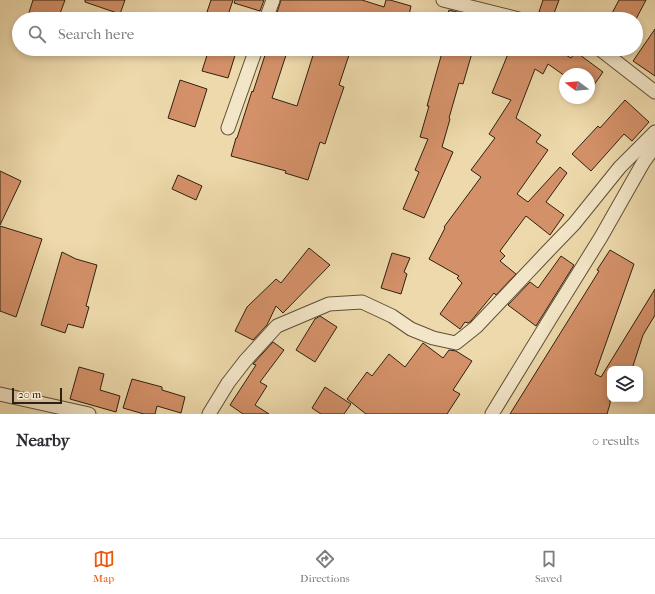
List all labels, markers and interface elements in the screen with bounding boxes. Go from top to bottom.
search box [12,12,643,56]
icon: search [26,23,48,45]
text: Search here [58,25,134,43]
north arrow [559,68,595,104]
map controls [607,366,643,402]
button: layers [607,366,643,402]
scale bar [12,386,62,405]
text: 20 m [18,388,41,401]
text: Nearby [16,430,70,450]
text: 0 results [592,433,639,448]
tab: Map [93,548,115,585]
tab: Directions [300,548,350,585]
tab: Saved [535,548,562,585]

